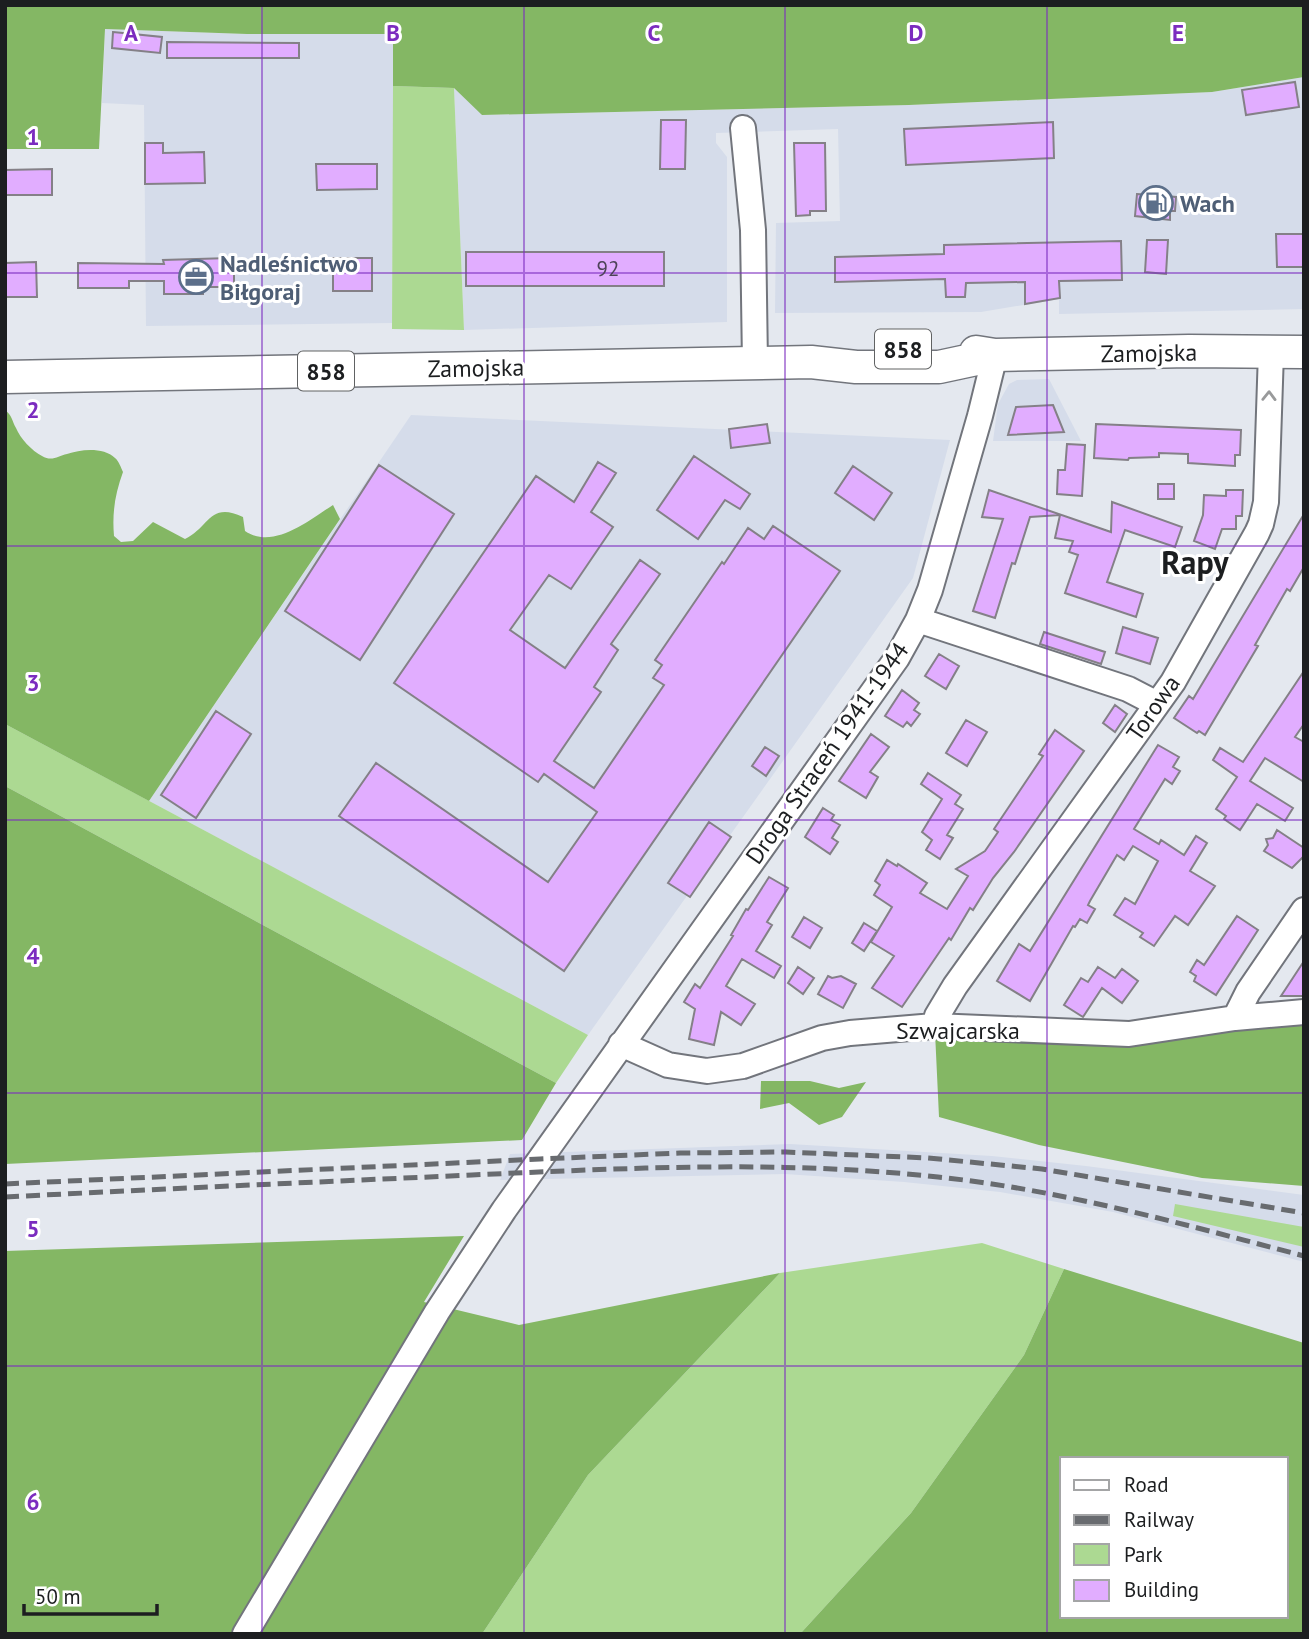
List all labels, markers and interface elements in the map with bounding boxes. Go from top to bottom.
text: A [124,18,138,47]
text: B [386,18,400,47]
text: C [648,18,661,47]
text: D [909,18,923,47]
text: E [1172,18,1184,47]
text: 1 [26,122,40,151]
fuel station icon: Wach [1137,184,1175,222]
place label: Wach [1180,188,1235,219]
place label: Nadleśnictwo Biłgoraj [220,248,358,307]
house number: 92 [597,255,619,282]
office icon: Nadleśnictwo Biłgoraj [177,258,215,296]
road number: 858 [875,330,931,368]
street label: Zamojska [1100,337,1198,369]
road number: 858 [298,352,354,390]
street label: Zamojska [427,352,525,384]
one-way arrow [1262,390,1277,401]
text: 2 [26,395,40,424]
district label: Rapy [1161,541,1229,583]
street label: Droga Straceń 1941-1944 [739,636,915,870]
text: 3 [26,668,40,697]
street label: Torowa [1119,669,1187,747]
text: 4 [26,941,40,970]
street label: Szwajcarska [896,1015,1020,1046]
text: 5 [26,1214,40,1243]
legend [1060,1457,1288,1618]
text: Road [1124,1471,1168,1498]
text: 6 [26,1487,40,1516]
text: Railway [1124,1506,1194,1533]
text: Park [1124,1541,1163,1568]
scale bar [24,1572,158,1616]
text: Building [1124,1576,1199,1603]
text: 50 m [35,1583,81,1610]

